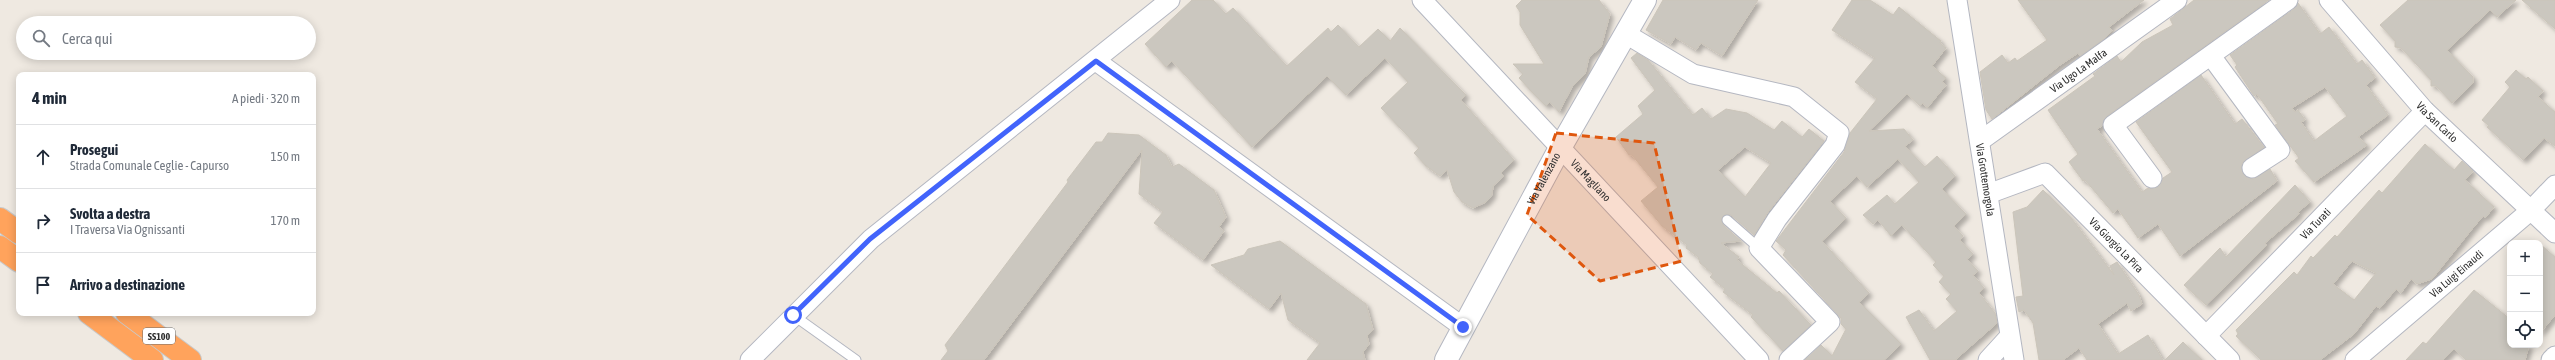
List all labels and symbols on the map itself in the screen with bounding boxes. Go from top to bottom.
street label: Via Ugo La Malfa [2048,46,2109,95]
street label: Via San Carlo [2414,100,2460,144]
street label: Via Grottemorgola [1974,142,1997,217]
street label: Via Valenzano [1525,150,1562,207]
street label: Via Magliano [1568,157,1613,204]
street label: Via Turati [2298,206,2333,241]
street label: Via Giorgio La Pira [2087,215,2146,275]
street label: Via Luigi Einaudi [2427,248,2485,300]
route start [784,306,802,324]
route end [1454,318,1472,336]
road number: SS100 [143,328,175,344]

